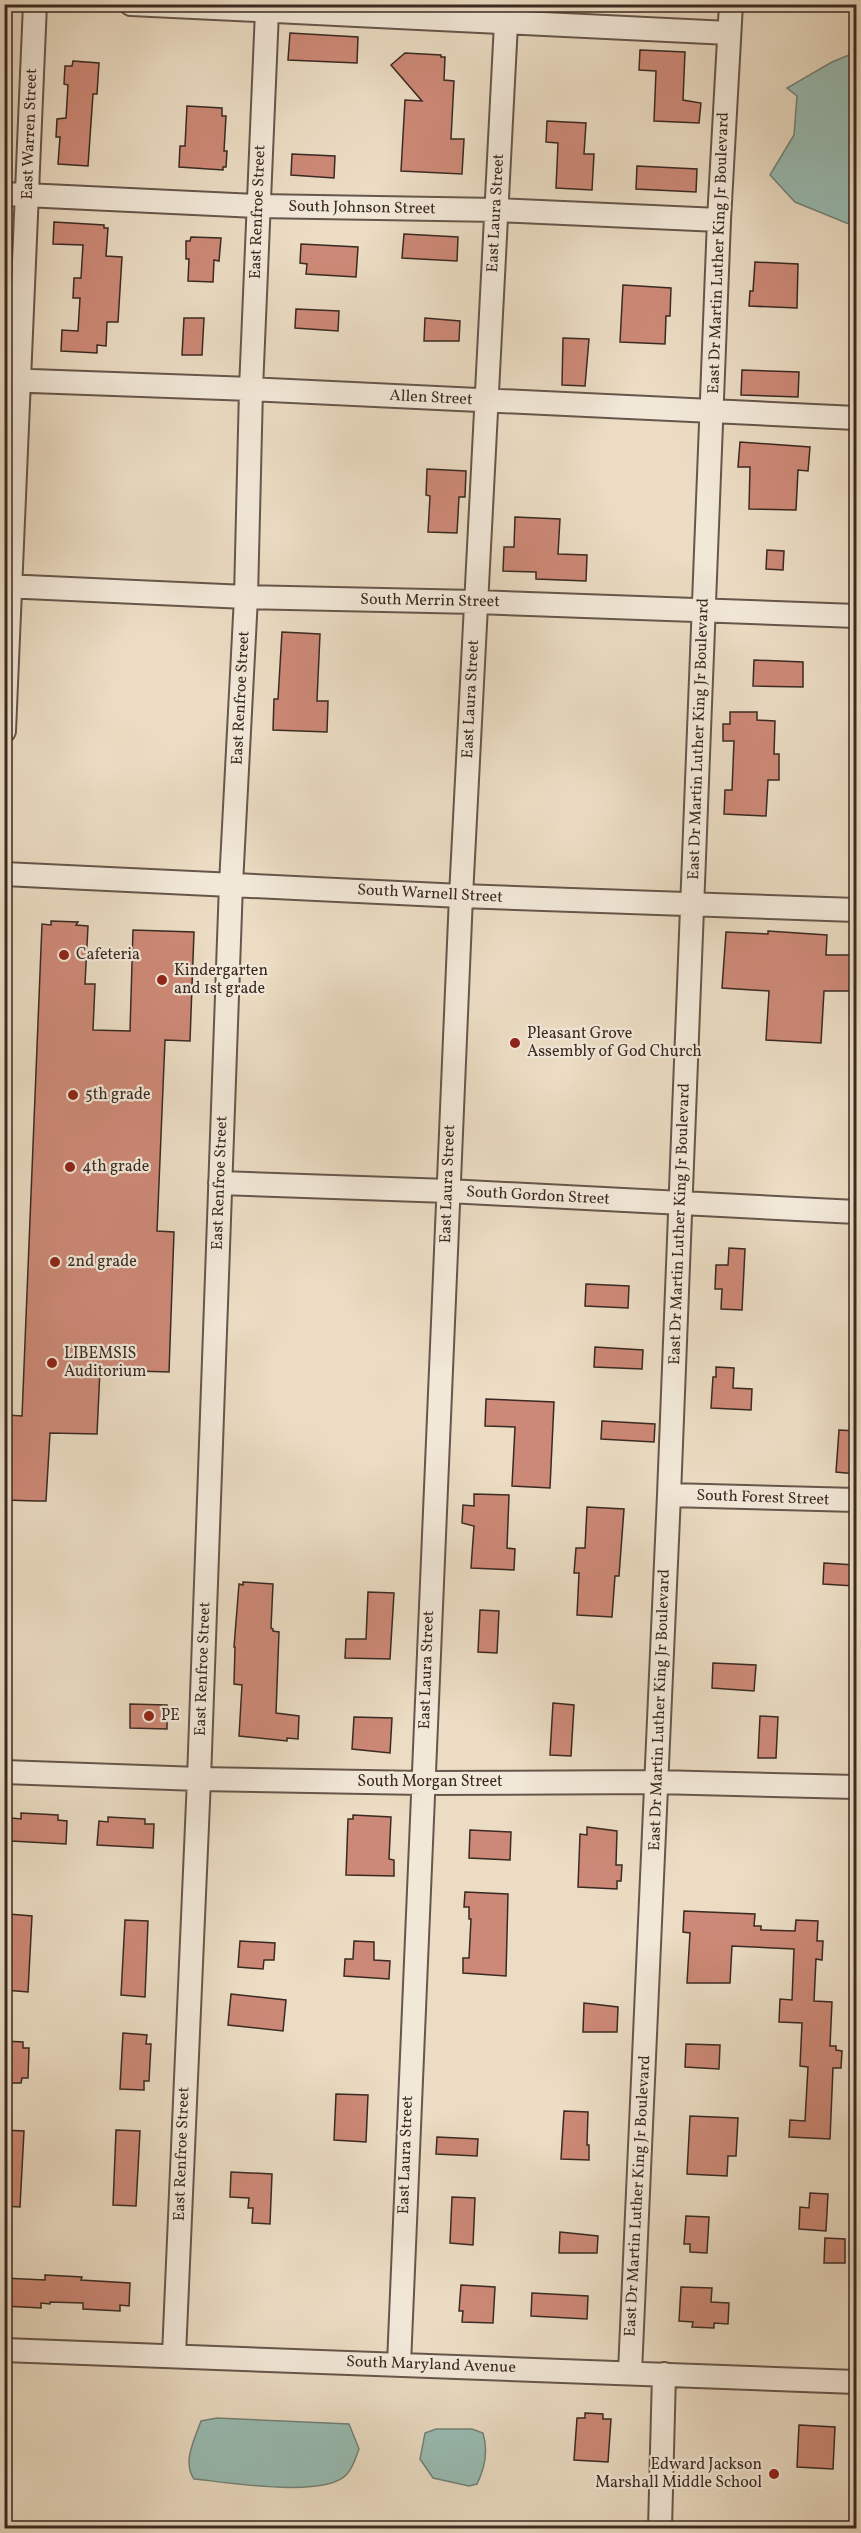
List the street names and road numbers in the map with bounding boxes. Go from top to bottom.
street label: East Warren Street [17,68,43,200]
street label: East Dr Martin Luther King Jr Boulevard [703,112,735,394]
street label: East Renfroe Street [245,144,271,280]
street label: East Laura Street [482,153,510,273]
street label: South Johnson Street [288,196,436,220]
street label: Allen Street [389,385,473,411]
street label: South Merrin Street [360,589,500,613]
street label: East Dr Martin Luther King Jr Boulevard [683,598,715,880]
street label: East Renfroe Street [226,630,256,766]
street label: East Laura Street [457,639,485,759]
street label: South Warnell Street [357,879,504,909]
street label: East Dr Martin Luther King Jr Boulevard [664,1083,696,1365]
street label: East Renfroe Street [207,1115,233,1251]
street label: East Laura Street [435,1124,461,1244]
street label: South Gordon Street [466,1181,611,1211]
street label: South Forest Street [696,1485,830,1511]
street label: East Dr Martin Luther King Jr Boulevard [644,1569,676,1851]
street label: East Renfroe Street [190,1601,216,1737]
street label: East Laura Street [414,1610,440,1730]
street label: South Morgan Street [357,1771,503,1793]
street label: East Dr Martin Luther King Jr Boulevard [620,2055,656,2337]
street label: East Renfroe Street [169,2086,195,2222]
street label: East Laura Street [393,2095,419,2215]
street label: South Maryland Avenue [346,2351,516,2379]

